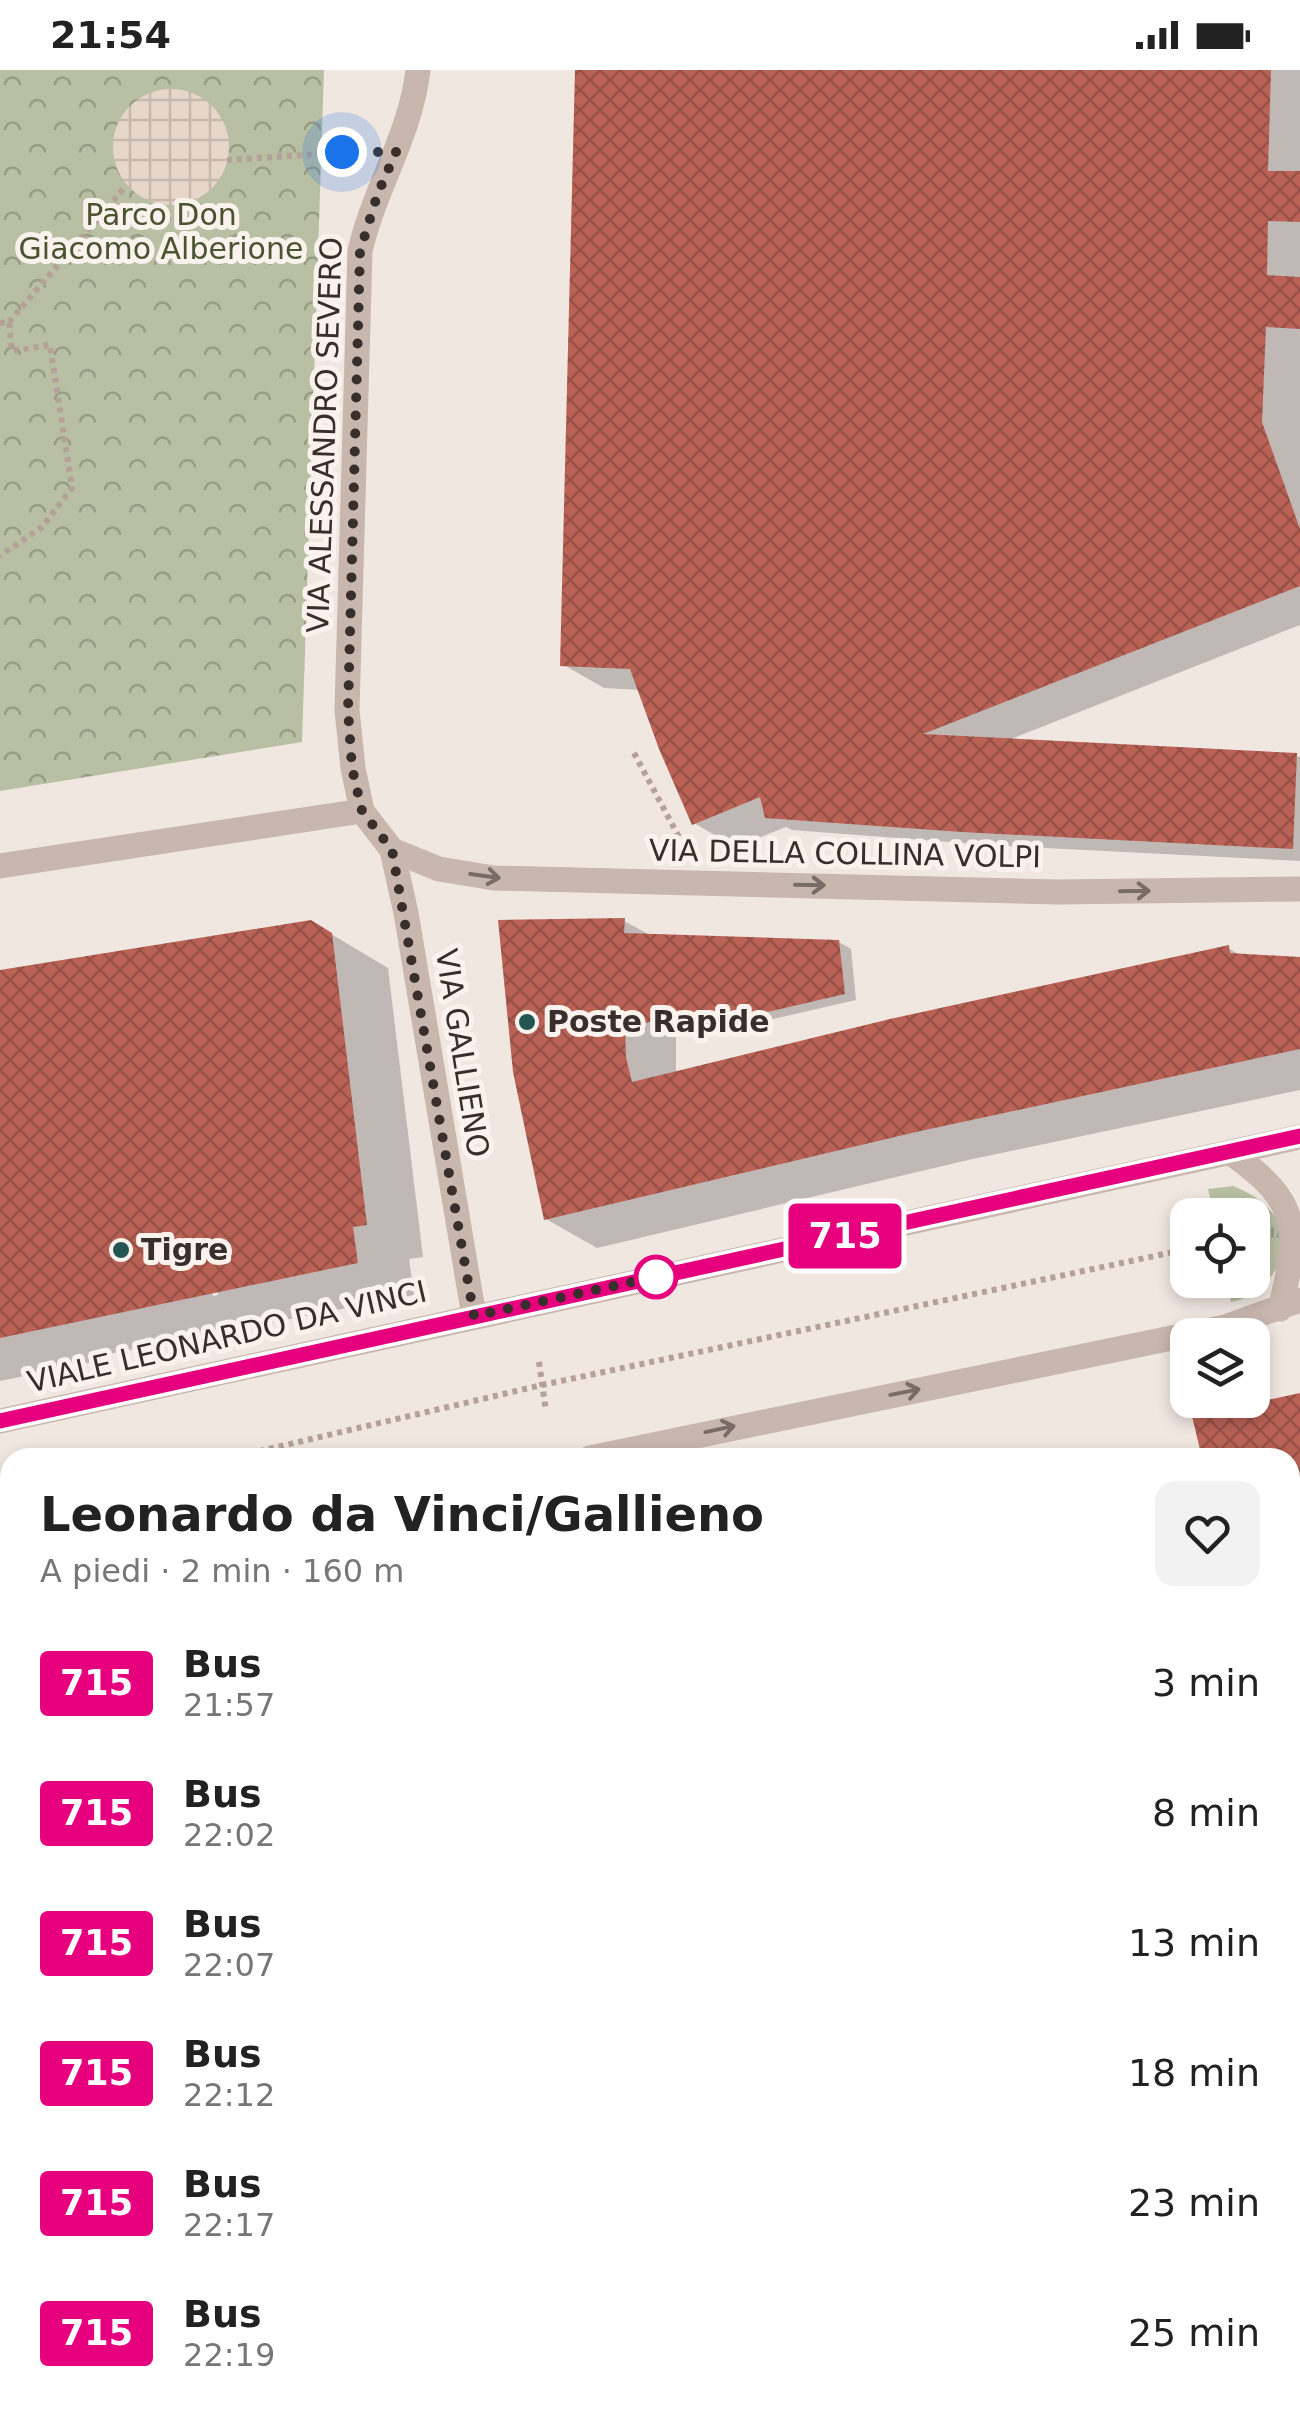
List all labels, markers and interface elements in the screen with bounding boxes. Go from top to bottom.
text: 21:54 [50,13,171,57]
your location [317,127,367,177]
park label: Parco Don Giacomo Alberione [19,197,303,266]
street label: VIA ALESSANDRO SEVERO [300,236,349,634]
street label: VIA DELLA COLLINA VOLPI [649,833,1041,874]
one-way arrow [469,867,501,885]
one-way arrow [794,876,826,894]
one-way arrow [1118,882,1151,900]
street label: VIA GALLIENO [429,946,496,1160]
place label: Poste Rapide [547,1004,770,1039]
marker: Poste Rapide [516,1011,538,1033]
map controls [1170,1198,1270,1418]
button: locate [1170,1198,1270,1298]
line badge: 715 [788,1204,902,1268]
text: 715 [808,1216,882,1256]
place label: Tigre [141,1232,228,1267]
marker: Tigre [110,1239,132,1261]
unlabelled marker [635,1256,677,1298]
street label: VIALE LEONARDO DA VINCI [24,1273,430,1400]
button: layers [1170,1318,1270,1418]
one-way arrow [889,1381,921,1400]
one-way arrow [703,1419,735,1437]
button: heart [1155,1481,1260,1586]
text: Leonardo da Vinci/Gallieno [40,1486,764,1542]
text: A piedi · 2 min · 160 m [40,1552,404,1590]
text: Bus [183,1642,262,1686]
text: 3 min [1152,1661,1260,1705]
text: 715 [60,1663,133,1703]
text: 21:57 [183,1686,275,1724]
text: Bus [183,1772,262,1816]
text: 8 min [1152,1791,1260,1835]
text: 715 [60,1793,133,1833]
text: 22:02 [183,1816,275,1854]
text: Bus [183,1902,262,1946]
text: 13 min [1128,1921,1260,1965]
text: 715 [60,1923,133,1963]
text: 22:07 [183,1946,275,1984]
text: Bus [183,2032,262,2076]
text: 18 min [1128,2051,1260,2095]
text: 715 [60,2053,133,2093]
text: 22:12 [183,2076,275,2114]
text: Bus [183,2162,262,2206]
text: 23 min [1128,2181,1260,2225]
text: 715 [60,2183,133,2223]
text: 22:17 [183,2206,275,2244]
text: Bus [183,2292,262,2336]
text: 25 min [1128,2311,1260,2355]
text: 715 [60,2313,133,2353]
text: 22:19 [183,2336,275,2374]

